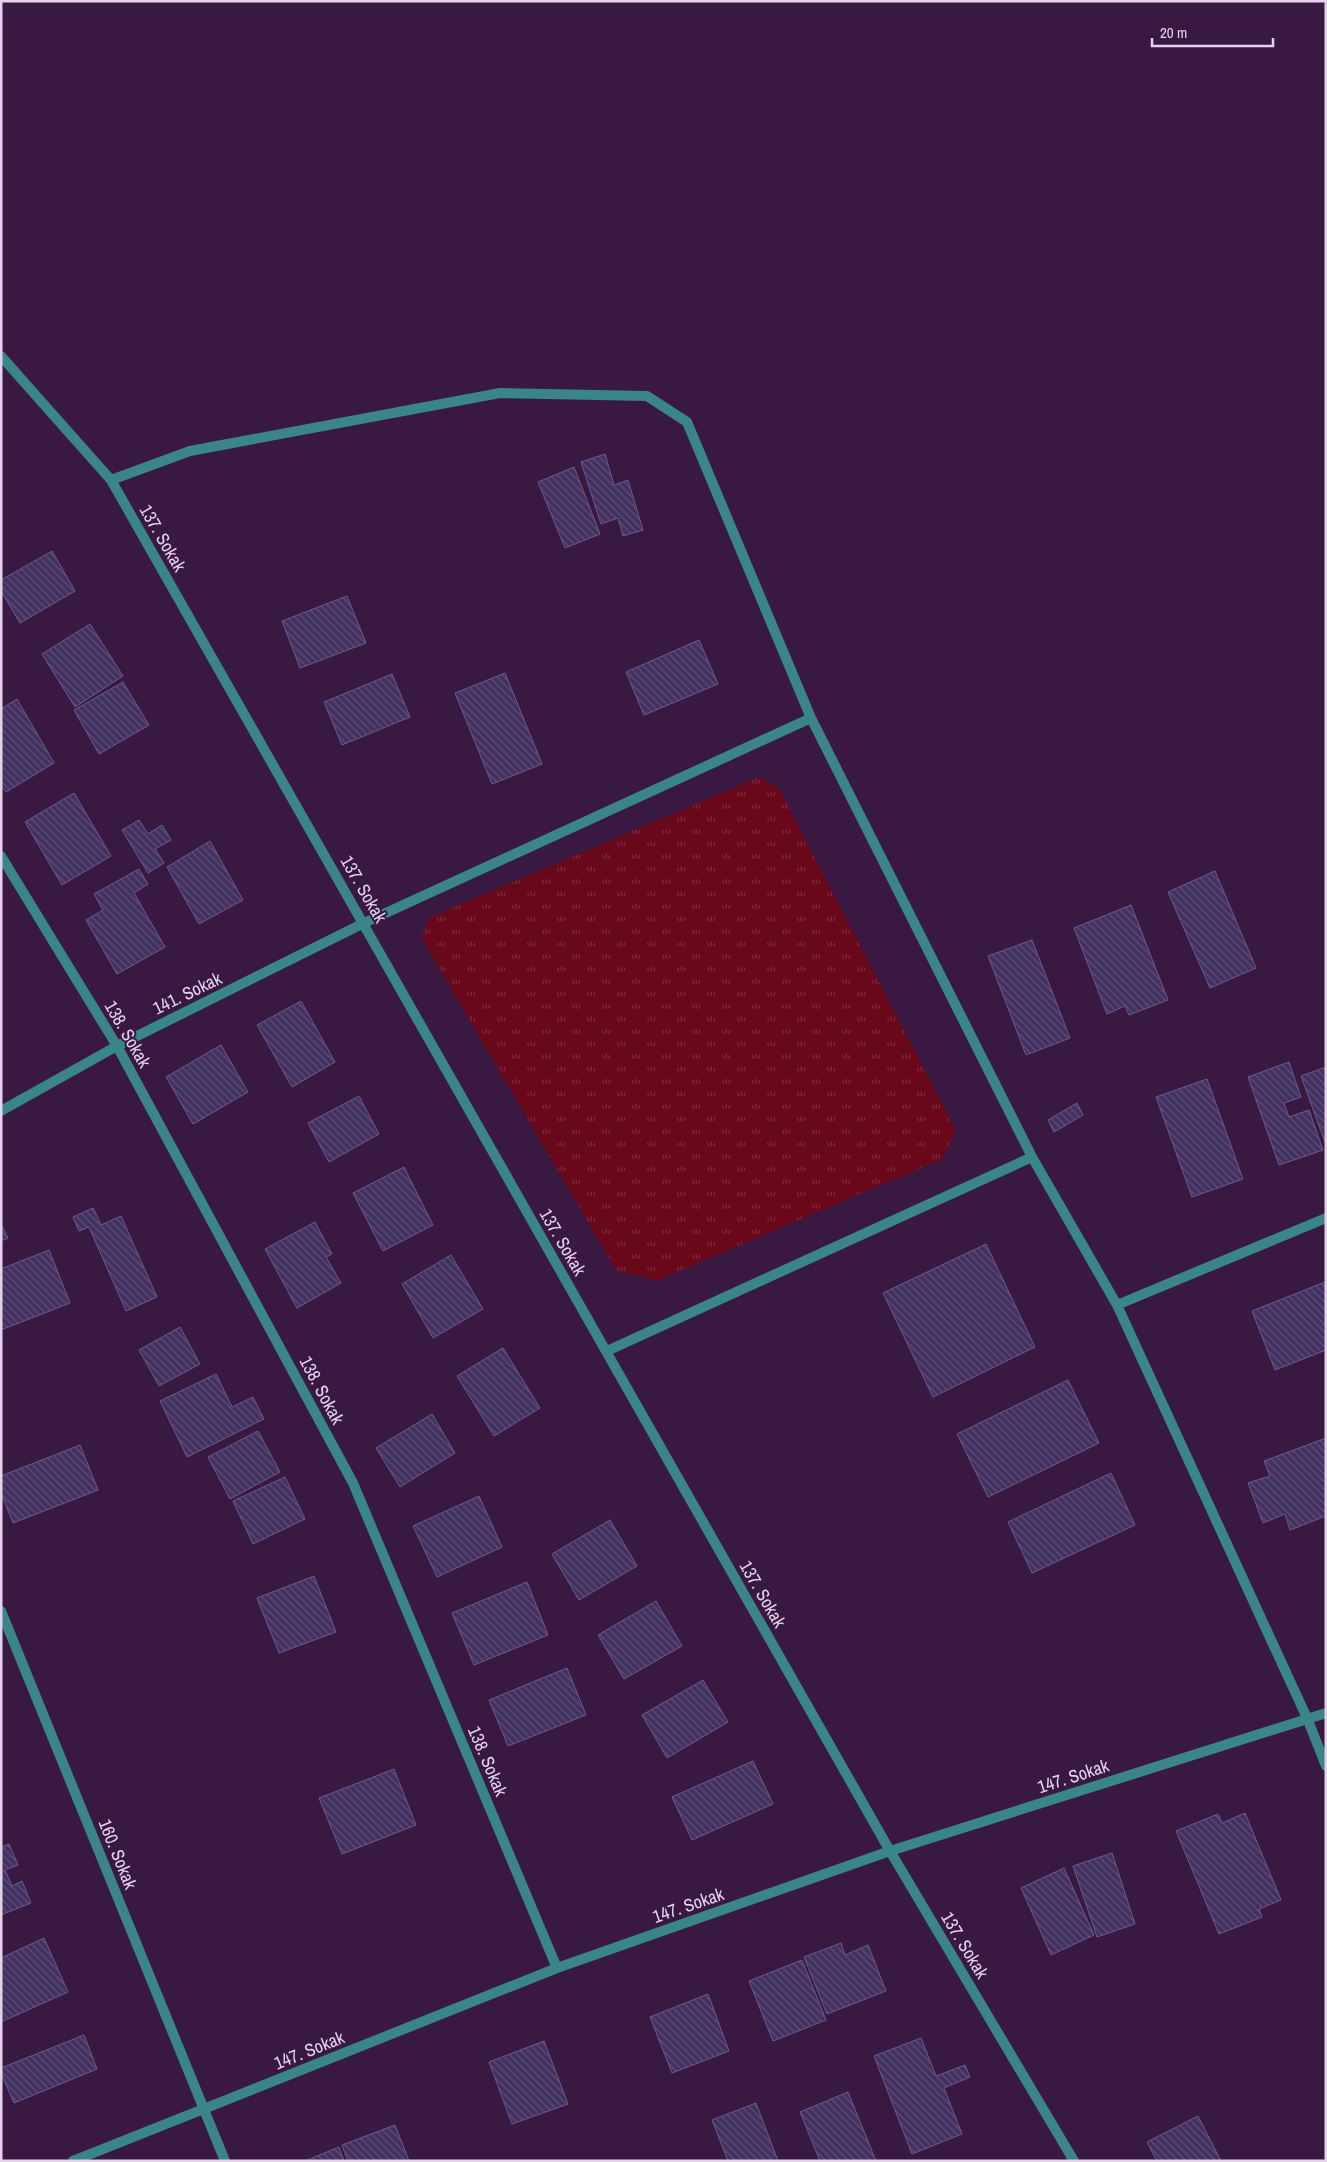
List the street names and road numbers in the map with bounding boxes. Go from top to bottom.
street label: 137. Sokak [134,500,193,577]
street label: 137. Sokak [335,851,394,928]
street label: 141. Sokak [148,965,226,1020]
street label: 138. Sokak [99,996,158,1073]
street label: 137. Sokak [534,1204,593,1281]
street label: 138. Sokak [294,1352,351,1429]
street label: 137. Sokak [734,1556,793,1633]
street label: 138. Sokak [462,1722,514,1800]
street label: 147. Sokak [1034,1753,1113,1799]
street label: 160. Sokak [93,1815,144,1893]
street label: 147. Sokak [649,1881,728,1929]
street label: 137. Sokak [935,1907,995,1984]
street label: 147. Sokak [270,2024,348,2075]

